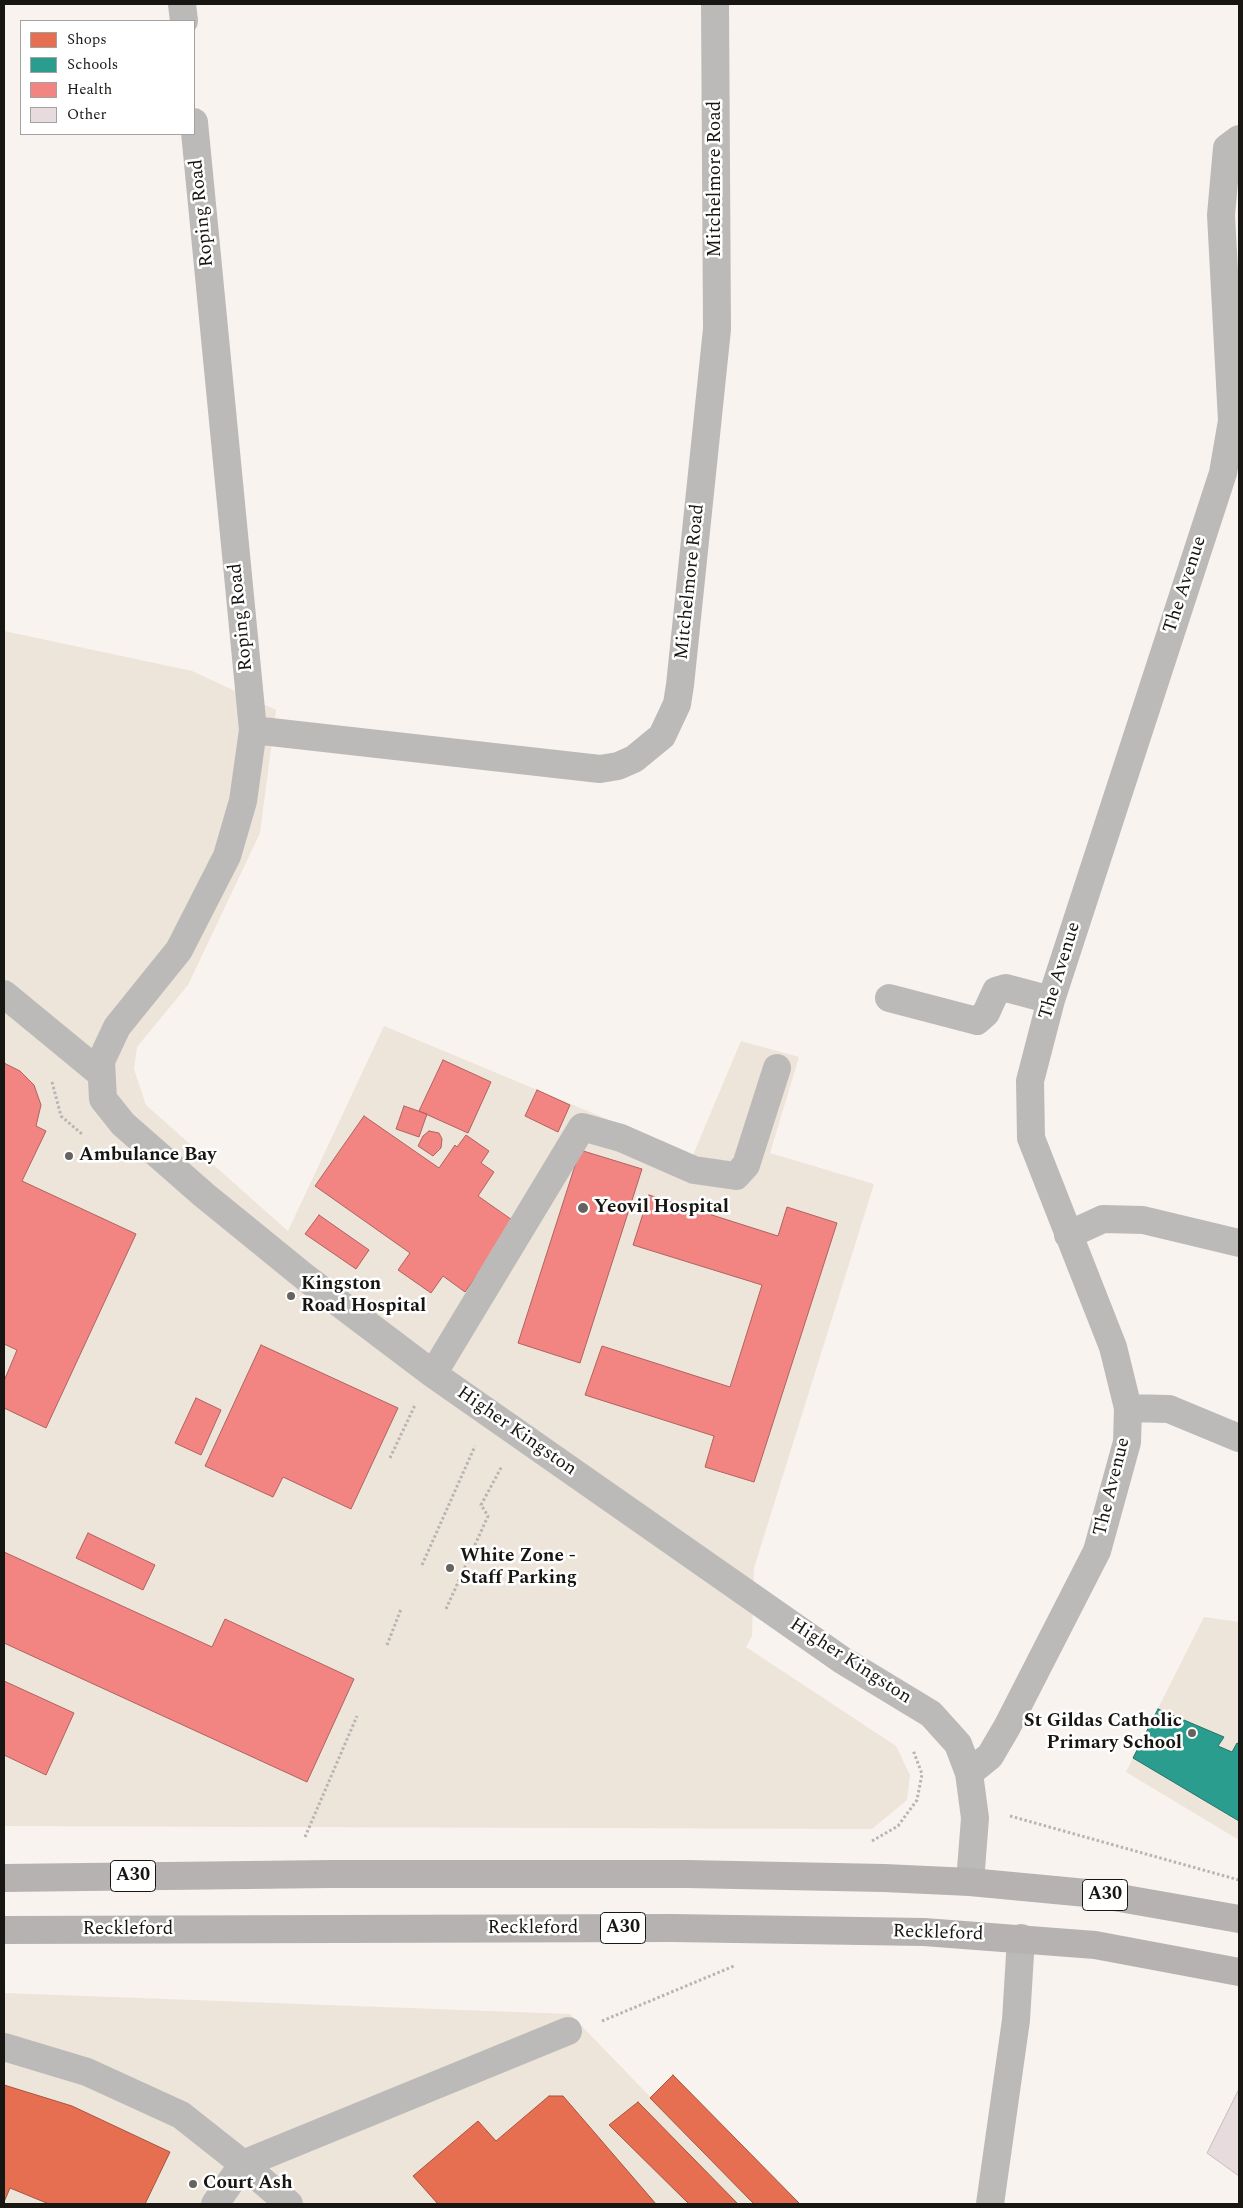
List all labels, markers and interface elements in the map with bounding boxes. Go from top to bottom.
legend [20,20,195,135]
text: Shops [67,28,107,51]
text: Schools [67,53,118,76]
text: Health [67,78,112,101]
street label: Mitchelmore Road [705,101,727,257]
text: Other [67,103,106,126]
street label: Roping Road [186,158,220,268]
street label: Mitchelmore Road [671,503,711,661]
street label: The Avenue [1160,534,1212,636]
street label: Roping Road [225,562,259,672]
street label: The Avenue [1035,920,1087,1022]
place label: Ambulance Bay [79,1145,216,1167]
marker: Ambulance Bay [63,1150,75,1162]
place label: Yeovil Hospital [594,1197,729,1219]
marker: Yeovil Hospital [576,1201,590,1215]
place label: Kingston Road Hospital [301,1274,426,1318]
marker: Kingston Road Hospital [285,1290,297,1302]
street label: Higher Kingston [452,1382,580,1482]
street label: The Avenue [1090,1435,1136,1539]
place label: White Zone - Staff Parking [460,1546,577,1590]
marker: White Zone - Staff Parking [444,1562,456,1574]
street label: Higher Kingston [785,1614,915,1710]
place label: St Gildas Catholic Primary School [1024,1711,1182,1755]
marker: St Gildas Catholic Primary School [1186,1727,1198,1739]
road number: A30 [110,1860,156,1892]
road number: A30 [1082,1880,1128,1910]
road number: A30 [600,1912,646,1944]
street label: Reckleford [488,1918,578,1940]
street label: Reckleford [83,1919,173,1941]
street label: Reckleford [892,1921,984,1947]
place label: Court Ash [203,2173,293,2195]
marker: Court Ash [187,2178,199,2190]

